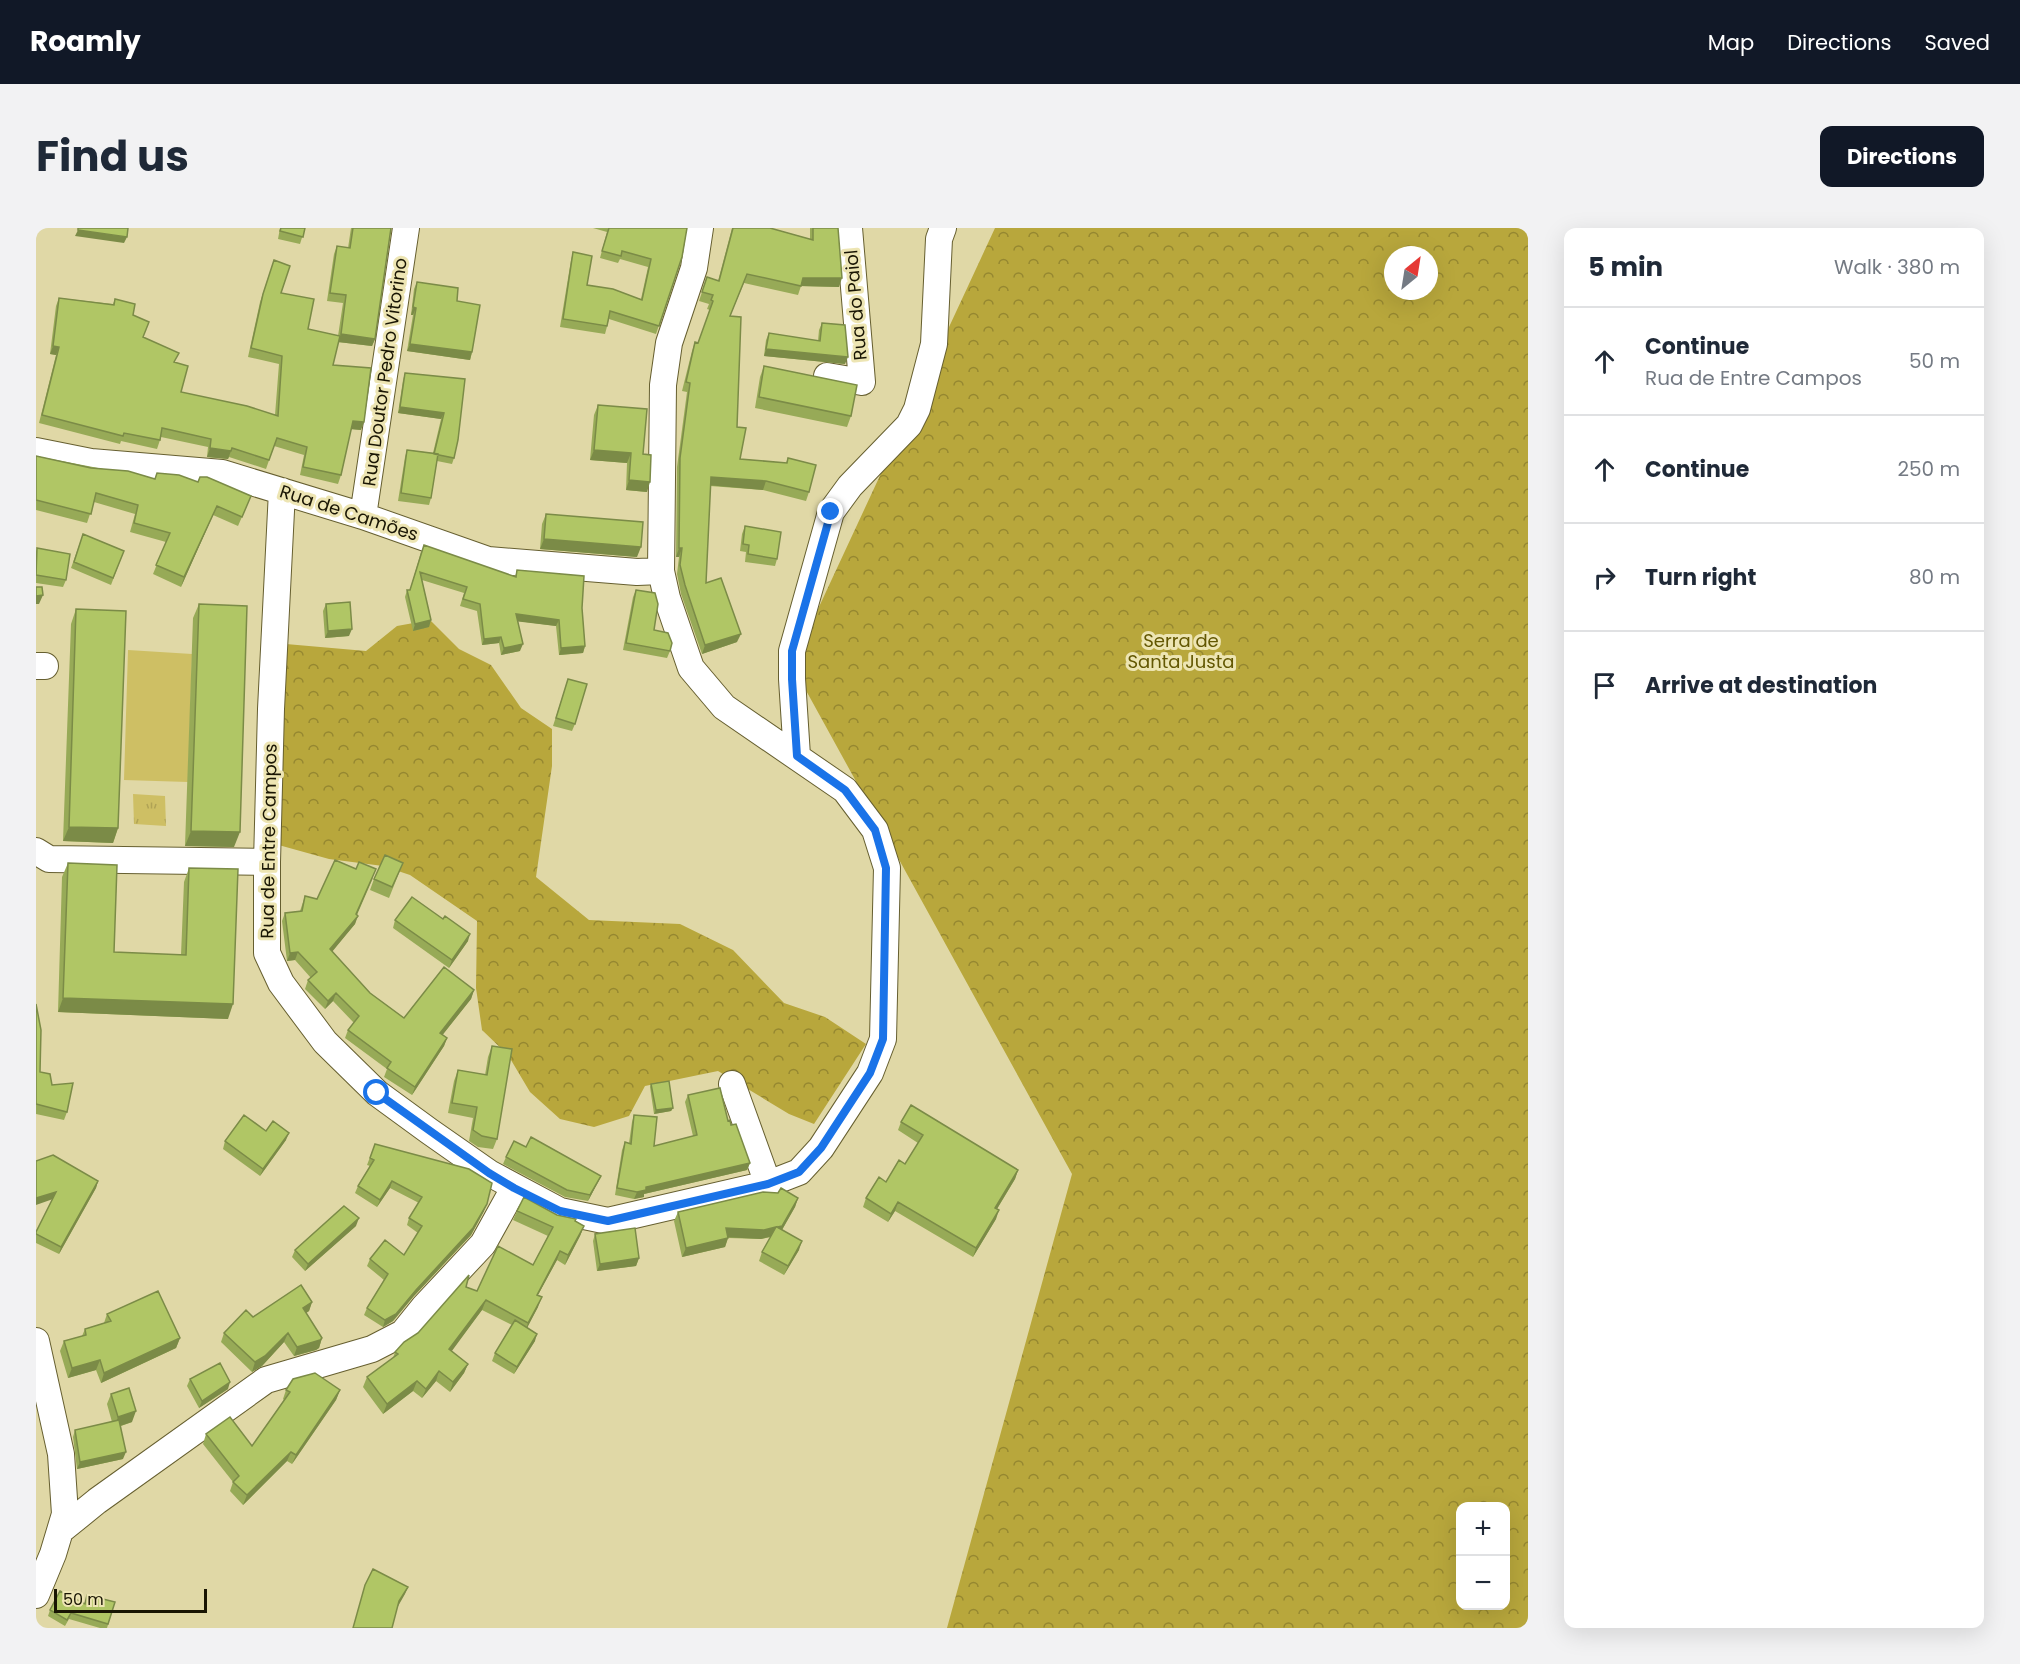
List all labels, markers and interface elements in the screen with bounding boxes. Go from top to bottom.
text: Roamly [30,22,141,61]
text: Map [1708,28,1754,57]
text: Directions [1787,28,1891,57]
text: Saved [1924,28,1990,57]
button: Directions [1820,126,1984,187]
text: Find us [36,127,189,186]
north arrow [1384,246,1438,300]
street label: Rua do Paiol [838,249,873,361]
text: 5 min [1588,249,1663,285]
text: Walk · 380 m [1834,253,1960,281]
street label: Rua Doutor Pedro Vitorino [356,256,413,488]
text: Continue [1645,331,1749,362]
icon: ahead [1588,345,1621,378]
text: 50 m [1909,347,1960,375]
text: Rua de Entre Campos [1645,364,1862,392]
icon: ahead [1588,453,1621,486]
text: Continue [1645,454,1749,485]
text: 250 m [1897,455,1960,483]
street label: Rua de Camões [277,478,422,547]
route end [817,498,843,524]
icon: right [1588,561,1621,594]
text: Turn right [1645,562,1756,593]
text: 80 m [1909,563,1960,591]
park label: Serra de Santa Justa [1128,628,1234,674]
icon: arrive [1588,669,1621,702]
text: Arrive at destination [1645,670,1877,701]
street label: Rua de Entre Campos [254,743,283,939]
route start [363,1079,389,1105]
map controls [1456,1502,1510,1610]
button: + [1456,1502,1510,1556]
button: − [1456,1556,1510,1610]
scale bar [54,1586,207,1614]
text: 50 m [63,1588,104,1611]

